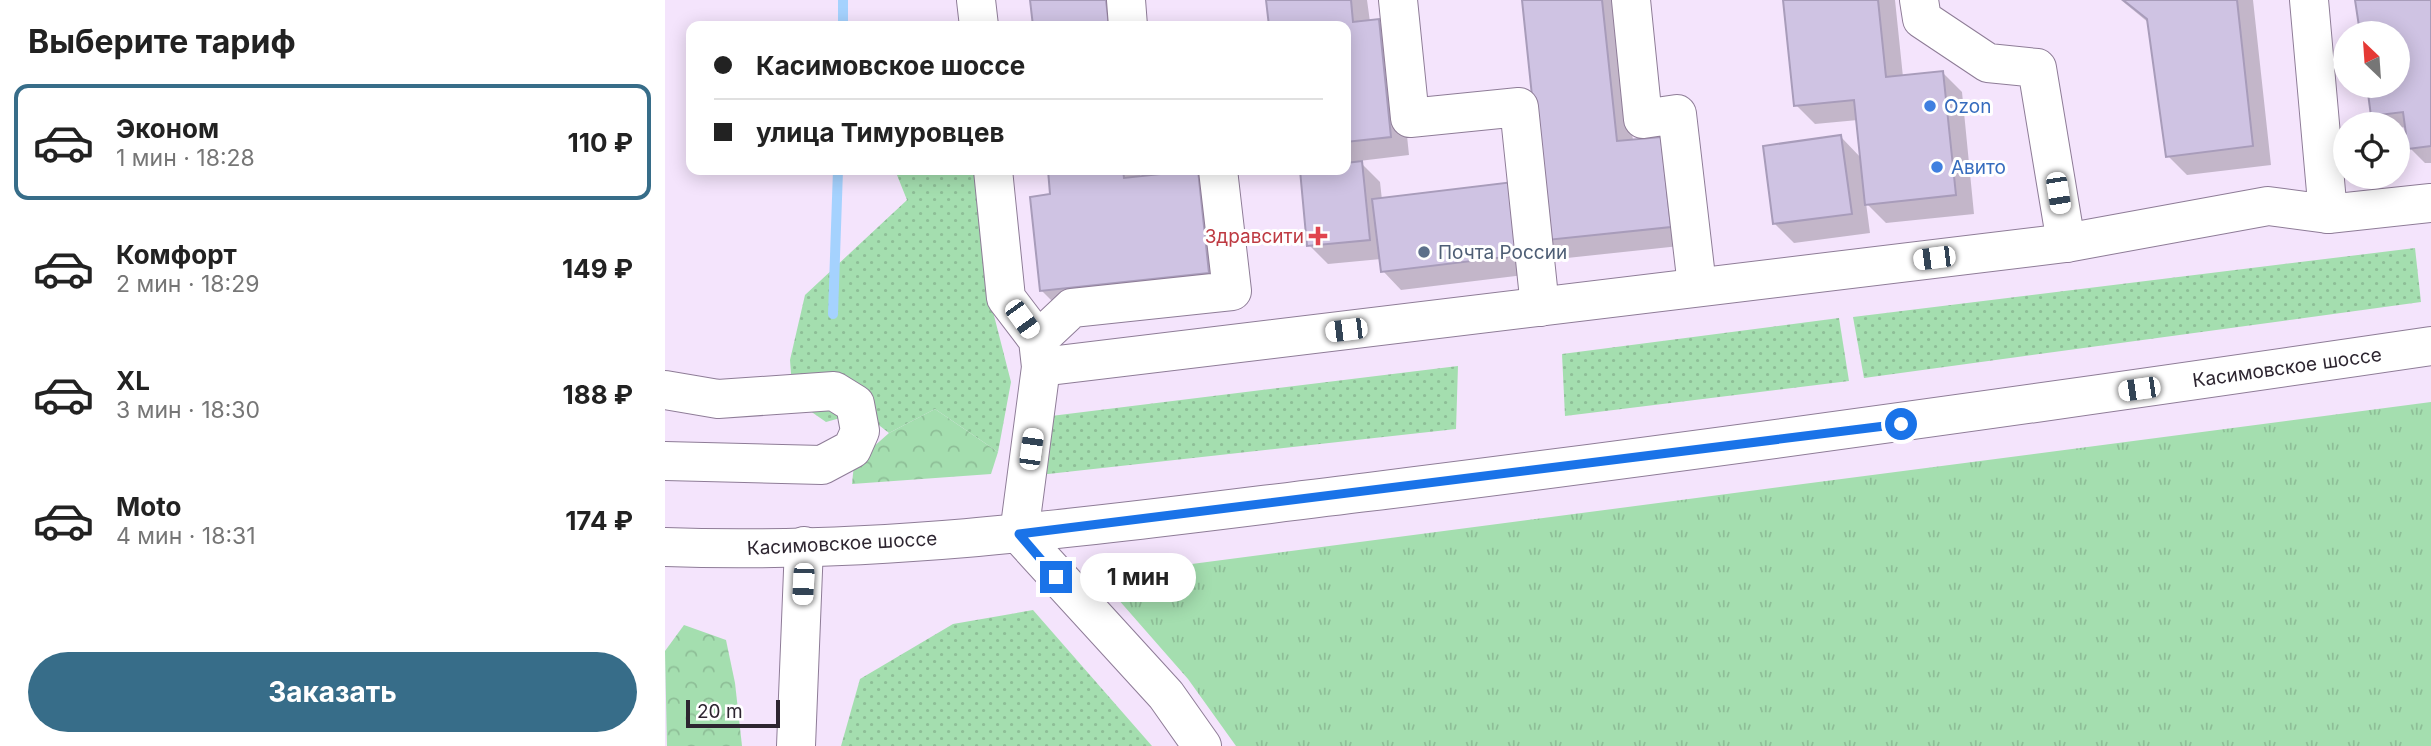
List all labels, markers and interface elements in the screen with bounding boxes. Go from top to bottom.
north arrow [2333,21,2410,98]
map controls [2333,21,2410,189]
text: Выберите тариф [28,22,296,61]
text: Касимовское шоссе [756,50,1025,81]
place label: Ozon [1944,95,1991,118]
marker: Ozon [1922,98,1938,114]
icon: car [32,111,95,174]
button: locate [2333,112,2410,189]
text: Эконом [116,113,219,144]
text: улица Тимуровцев [756,117,1004,148]
text: 110 ₽ [568,127,633,158]
text: 1 мин · 18:28 [116,144,255,172]
place label: Авито [1951,156,2006,179]
marker: Авито [1929,159,1945,175]
car [2045,171,2072,215]
place label: Здравсити [1205,225,1304,248]
marker: Здравсити [1310,228,1326,244]
icon: car [32,237,95,300]
text: Комфорт [116,239,237,270]
place label: Почта России [1438,241,1567,264]
marker: Почта России [1416,244,1432,260]
car [1912,245,1957,271]
text: 149 ₽ [562,253,633,284]
text: 2 мин · 18:29 [116,270,259,298]
car [1002,296,1043,342]
car [1324,317,1369,343]
street label: Касимовское шоссе [2191,343,2383,392]
icon: car [32,363,95,426]
text: XL [116,365,150,396]
car [2117,376,2162,402]
text: 188 ₽ [563,379,633,410]
text: 3 мин · 18:30 [116,396,260,424]
route start [1885,408,1917,440]
car [1018,427,1045,471]
icon: car [32,489,95,552]
text: Moto [116,491,181,522]
text: 174 ₽ [565,505,633,536]
text: 4 мин · 18:31 [116,522,256,550]
street label: Касимовское шоссе [746,527,938,560]
callout: 1 мин [1081,552,1196,602]
route end [1040,561,1072,593]
car [792,562,815,606]
text: 1 мин [1107,563,1169,591]
button: Заказать [28,652,637,732]
scale bar [686,697,781,729]
text: 20 m [697,700,743,723]

